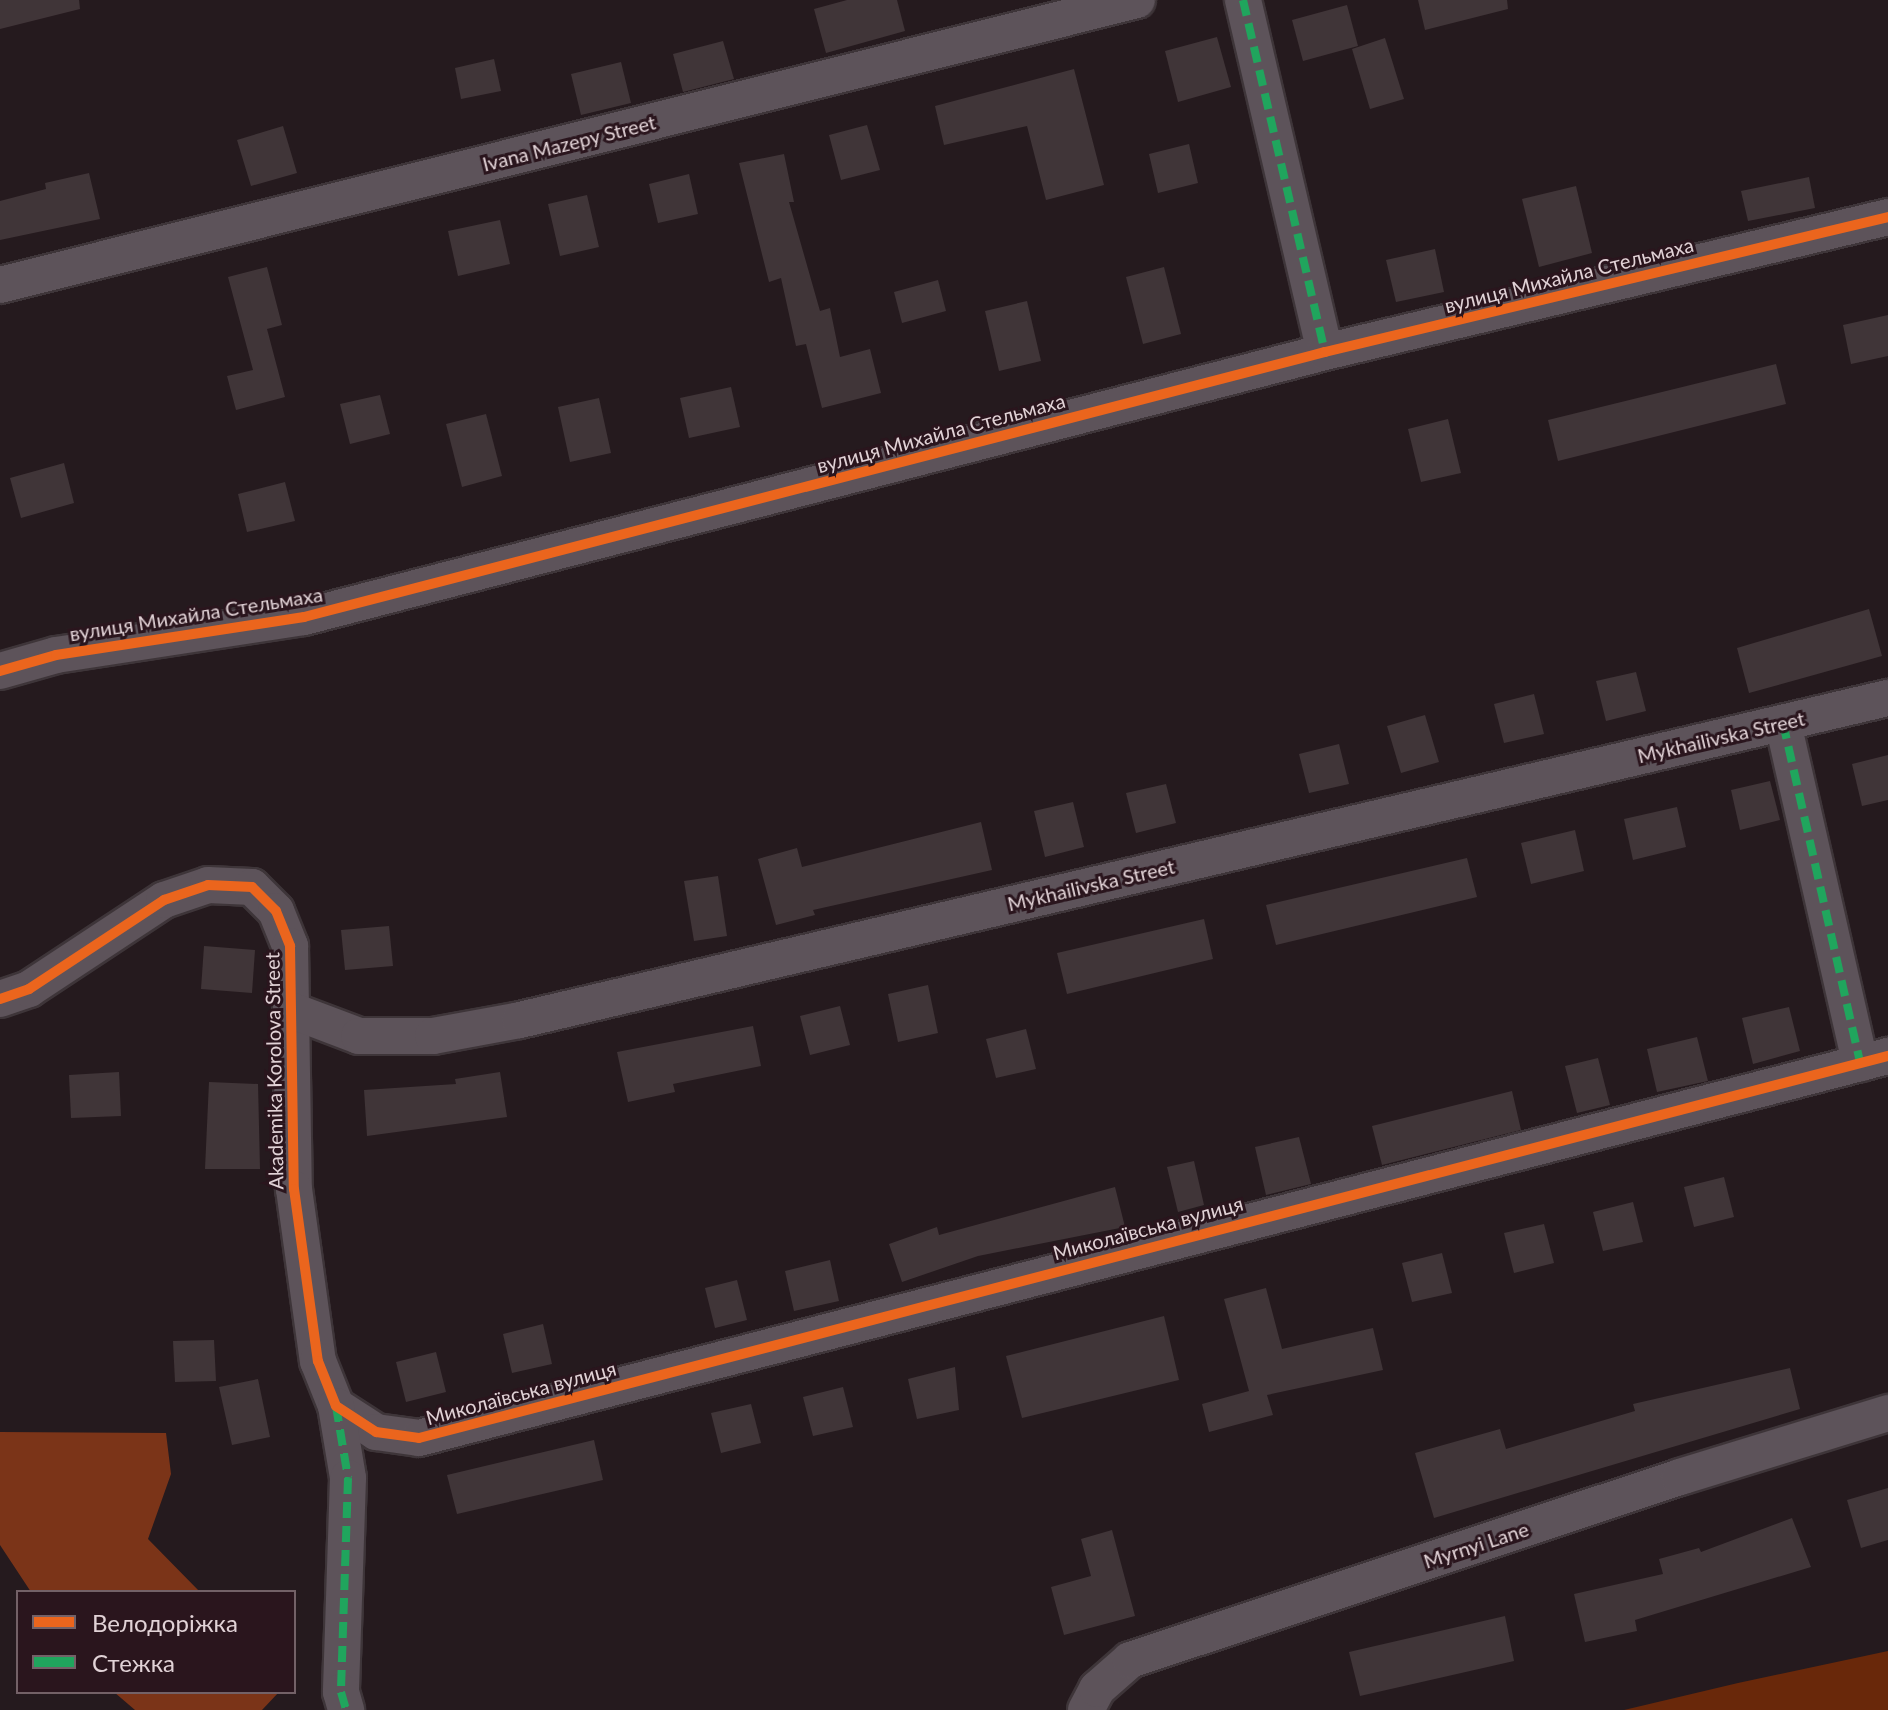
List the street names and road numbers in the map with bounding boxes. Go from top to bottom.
street label: Ivana Mazepy Street [480,110,658,176]
street label: вулиця Михайла Стельмаха [1442,232,1696,318]
street label: вулиця Михайла Стельмаха [814,388,1068,478]
street label: вулиця Михайла Стельмаха [68,582,324,646]
street label: Mykhailivska Street [1635,706,1807,768]
street label: Mykhailivska Street [1005,854,1177,916]
street label: Akademika Korolova Street [260,952,288,1190]
street label: Миколаївська вулиця [1050,1191,1246,1265]
street label: Миколаївська вулиця [423,1356,619,1430]
street label: Myrnyi Lane [1420,1517,1532,1573]

